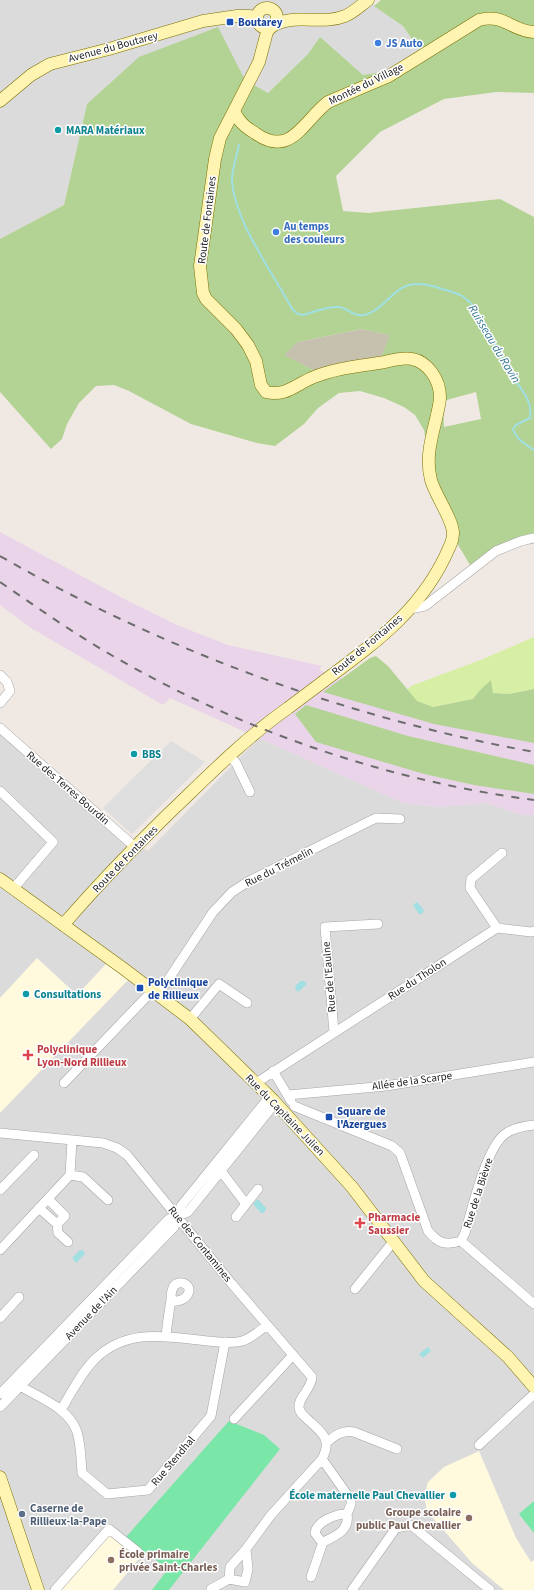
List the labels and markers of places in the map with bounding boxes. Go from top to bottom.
place label: Boutarey [238,15,283,30]
marker: Boutarey [225,17,235,27]
place label: JS Auto [386,36,423,51]
marker: JS Auto [373,38,383,48]
place label: MARA Matériaux [66,123,145,138]
marker: MARA Matériaux [53,125,63,135]
place label: Au temps des couleurs [283,219,345,247]
marker: Au temps des couleurs [271,227,281,237]
place label: BBS [142,747,161,762]
marker: BBS [129,749,139,759]
place label: Polyclinique de Rillieux [148,975,208,1003]
marker: Polyclinique de Rillieux [135,983,145,993]
place label: Consultations [34,987,101,1002]
marker: Consultations [21,989,31,999]
place label: Polyclinique Lyon-Nord Rillieux [37,1042,127,1070]
marker: Polyclinique Lyon-Nord Rillieux [22,1049,34,1061]
place label: Square de l'Azergues [337,1104,387,1132]
marker: Square de l'Azergues [324,1112,334,1122]
place label: Pharmacie Saussier [368,1210,420,1238]
marker: Pharmacie Saussier [355,1218,365,1228]
place label: École maternelle Paul Chevallier [289,1488,446,1503]
marker: École maternelle Paul Chevallier [448,1490,458,1500]
place label: Caserne de Rillieux-la-Pape [30,1501,107,1529]
place label: Groupe scolaire public Paul Chevallier [356,1505,462,1533]
marker: Caserne de Rillieux-la-Pape [17,1509,27,1519]
marker: Groupe scolaire public Paul Chevallier [464,1513,474,1523]
place label: École primaire privée Saint-Charles [119,1547,217,1575]
marker: École primaire privée Saint-Charles [106,1555,116,1565]

